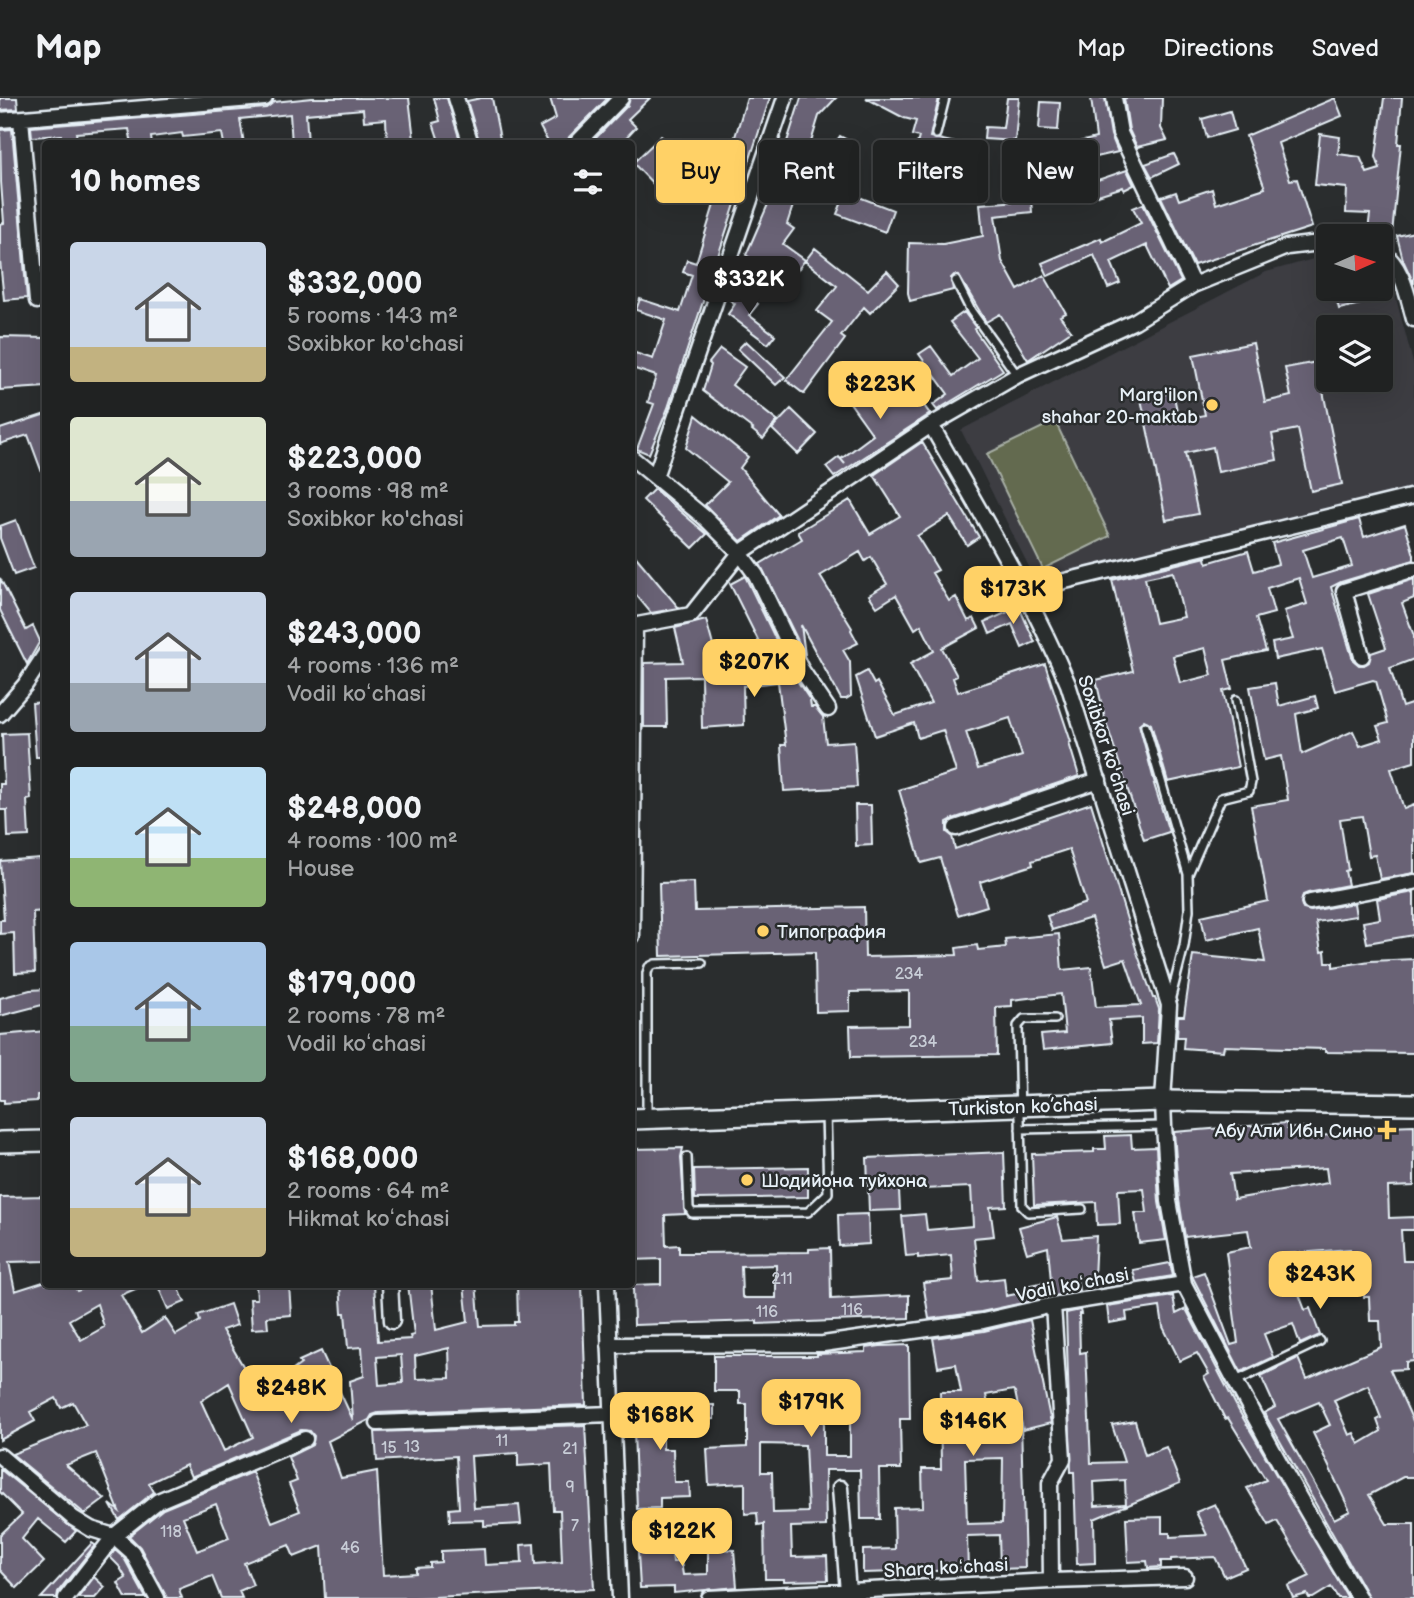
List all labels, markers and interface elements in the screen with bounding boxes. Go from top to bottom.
text: Map [35,28,101,68]
text: Map [1077,34,1125,63]
text: Directions [1163,34,1274,63]
text: Saved [1312,34,1379,63]
chip: Buy [656,140,745,203]
chip: Rent [759,140,859,203]
chip: Filters [873,140,988,203]
chip: New [1002,140,1098,203]
icon: filters [569,163,607,201]
text: 10 homes [70,164,201,200]
north arrow [1316,224,1393,301]
map controls [1316,224,1393,392]
pin: $332K [700,256,798,316]
text: $332K [713,265,785,293]
text: $332,000 [287,266,423,302]
icon: home [126,270,210,354]
text: 5 rooms · 143 m² [287,302,458,330]
button: layers [1316,315,1393,392]
text: Soxibkor ko'chasi [287,330,464,358]
pin: $223K [831,362,929,421]
text: $223K [844,370,916,398]
place label: Marg'ilon shahar 20-maktab [1042,384,1198,429]
marker: Marg'ilon shahar 20-maktab [1204,397,1220,413]
text: $223,000 [287,441,422,477]
icon: home [126,445,210,529]
text: 3 rooms · 98 m² [287,477,449,505]
text: Soxibkor ko'chasi [287,505,464,533]
pin: $173K [964,566,1062,626]
text: $173K [980,575,1046,603]
text: $243,000 [287,616,422,652]
icon: home [126,620,210,704]
pin: $207K [705,640,803,699]
text: $207K [718,648,790,676]
text: 4 rooms · 136 m² [287,652,459,680]
street label: Soxibkor ko'chasi [1072,672,1139,819]
text: Vodil koʻchasi [287,680,426,708]
text: $248,000 [287,791,422,827]
icon: home [126,795,210,879]
text: 4 rooms · 100 m² [287,827,458,855]
text: House [287,855,354,883]
place label: Типография [777,921,886,944]
marker: Типография [755,923,771,939]
house number: 234 [895,965,924,984]
text: $179,000 [287,966,416,1002]
icon: home [126,970,210,1054]
text: 2 rooms · 78 m² [287,1002,445,1030]
text: Vodil koʻchasi [287,1030,426,1058]
house number: 234 [909,1033,938,1052]
street label: Turkiston ko’chasi [948,1093,1098,1122]
place label: Абу Али Ибн Сино [1214,1120,1373,1143]
marker: Абу Али Ибн Сино [1379,1122,1395,1138]
text: $168,000 [287,1141,418,1177]
icon: home [126,1145,210,1229]
place label: Шодийона туйхона [761,1170,928,1193]
marker: Шодийона туйхона [739,1172,755,1188]
text: 2 rooms · 64 m² [287,1177,449,1205]
text: Hikmat koʻchasi [287,1205,450,1233]
pin: $243K [1271,1252,1369,1311]
text: $243K [1285,1260,1355,1288]
street label: Vodil koʻchasi [1014,1263,1131,1308]
house number: 211 [771,1270,793,1289]
house number: 116 [841,1301,863,1320]
house number: 116 [756,1303,778,1322]
pin: $248K [242,1366,340,1425]
text: $248K [255,1374,327,1402]
pin: $179K [762,1380,860,1439]
text: $179K [778,1388,844,1416]
pin: $168K [611,1392,709,1452]
pin: $146K [924,1398,1022,1458]
text: $168K [626,1401,694,1429]
text: $146K [939,1407,1007,1435]
house number: 11 [496,1432,508,1451]
house number: 13 [404,1438,420,1457]
house number: 15 [381,1439,397,1458]
house number: 21 [562,1440,578,1459]
house number: 9 [565,1478,575,1497]
pin: $122K [633,1508,731,1568]
house number: 7 [571,1517,579,1536]
text: $122K [648,1517,716,1545]
house number: 118 [160,1523,182,1542]
house number: 46 [340,1539,360,1558]
street label: Sharq koʻchasi [883,1554,1009,1583]

